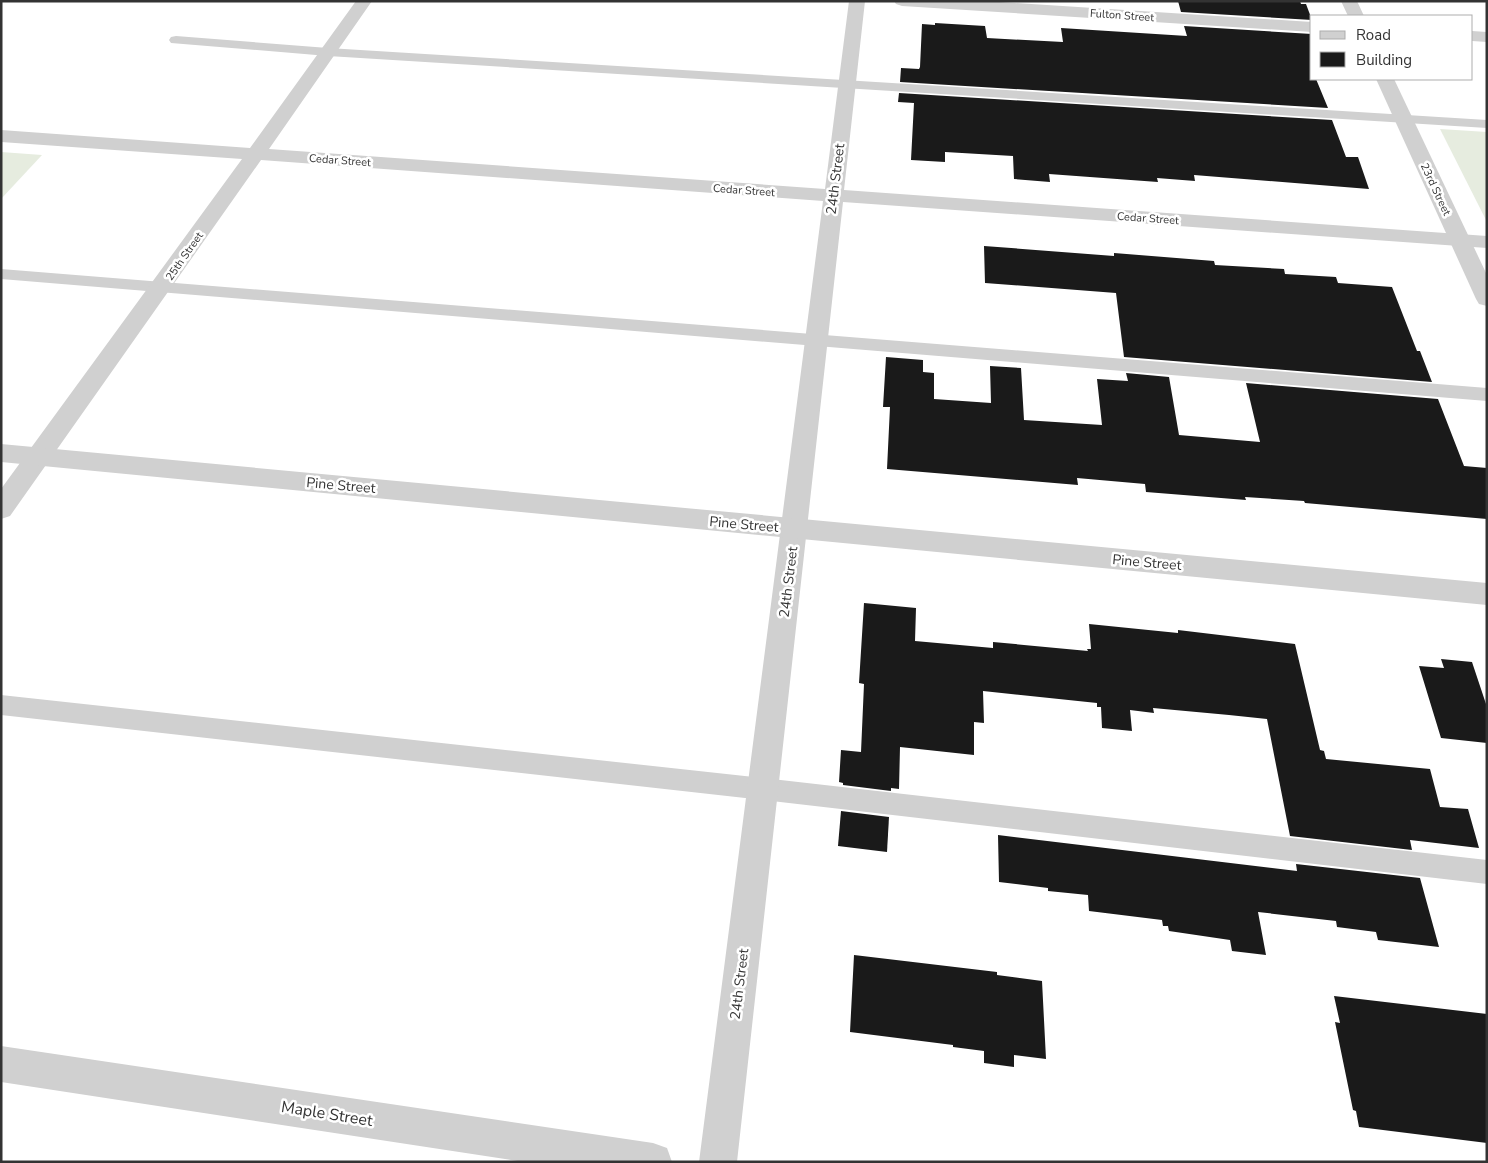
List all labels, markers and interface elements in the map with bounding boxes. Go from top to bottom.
street label: Fulton Street [1089,6,1155,25]
legend [1310,15,1473,80]
text: Road [1356,25,1391,45]
text: Building [1356,50,1412,70]
street label: 24th Street [822,142,849,216]
street label: Cedar Street [309,151,372,170]
street label: 23rd Street [1417,161,1454,218]
street label: Cedar Street [713,181,776,200]
street label: Cedar Street [1117,209,1180,228]
street label: 25th Street [162,229,207,284]
street label: Pine Street [306,473,376,498]
street label: Pine Street [709,512,779,537]
street label: 24th Street [775,545,802,619]
street label: Pine Street [1112,550,1182,575]
street label: 24th Street [726,947,753,1021]
street label: Maple Street [279,1096,375,1132]

